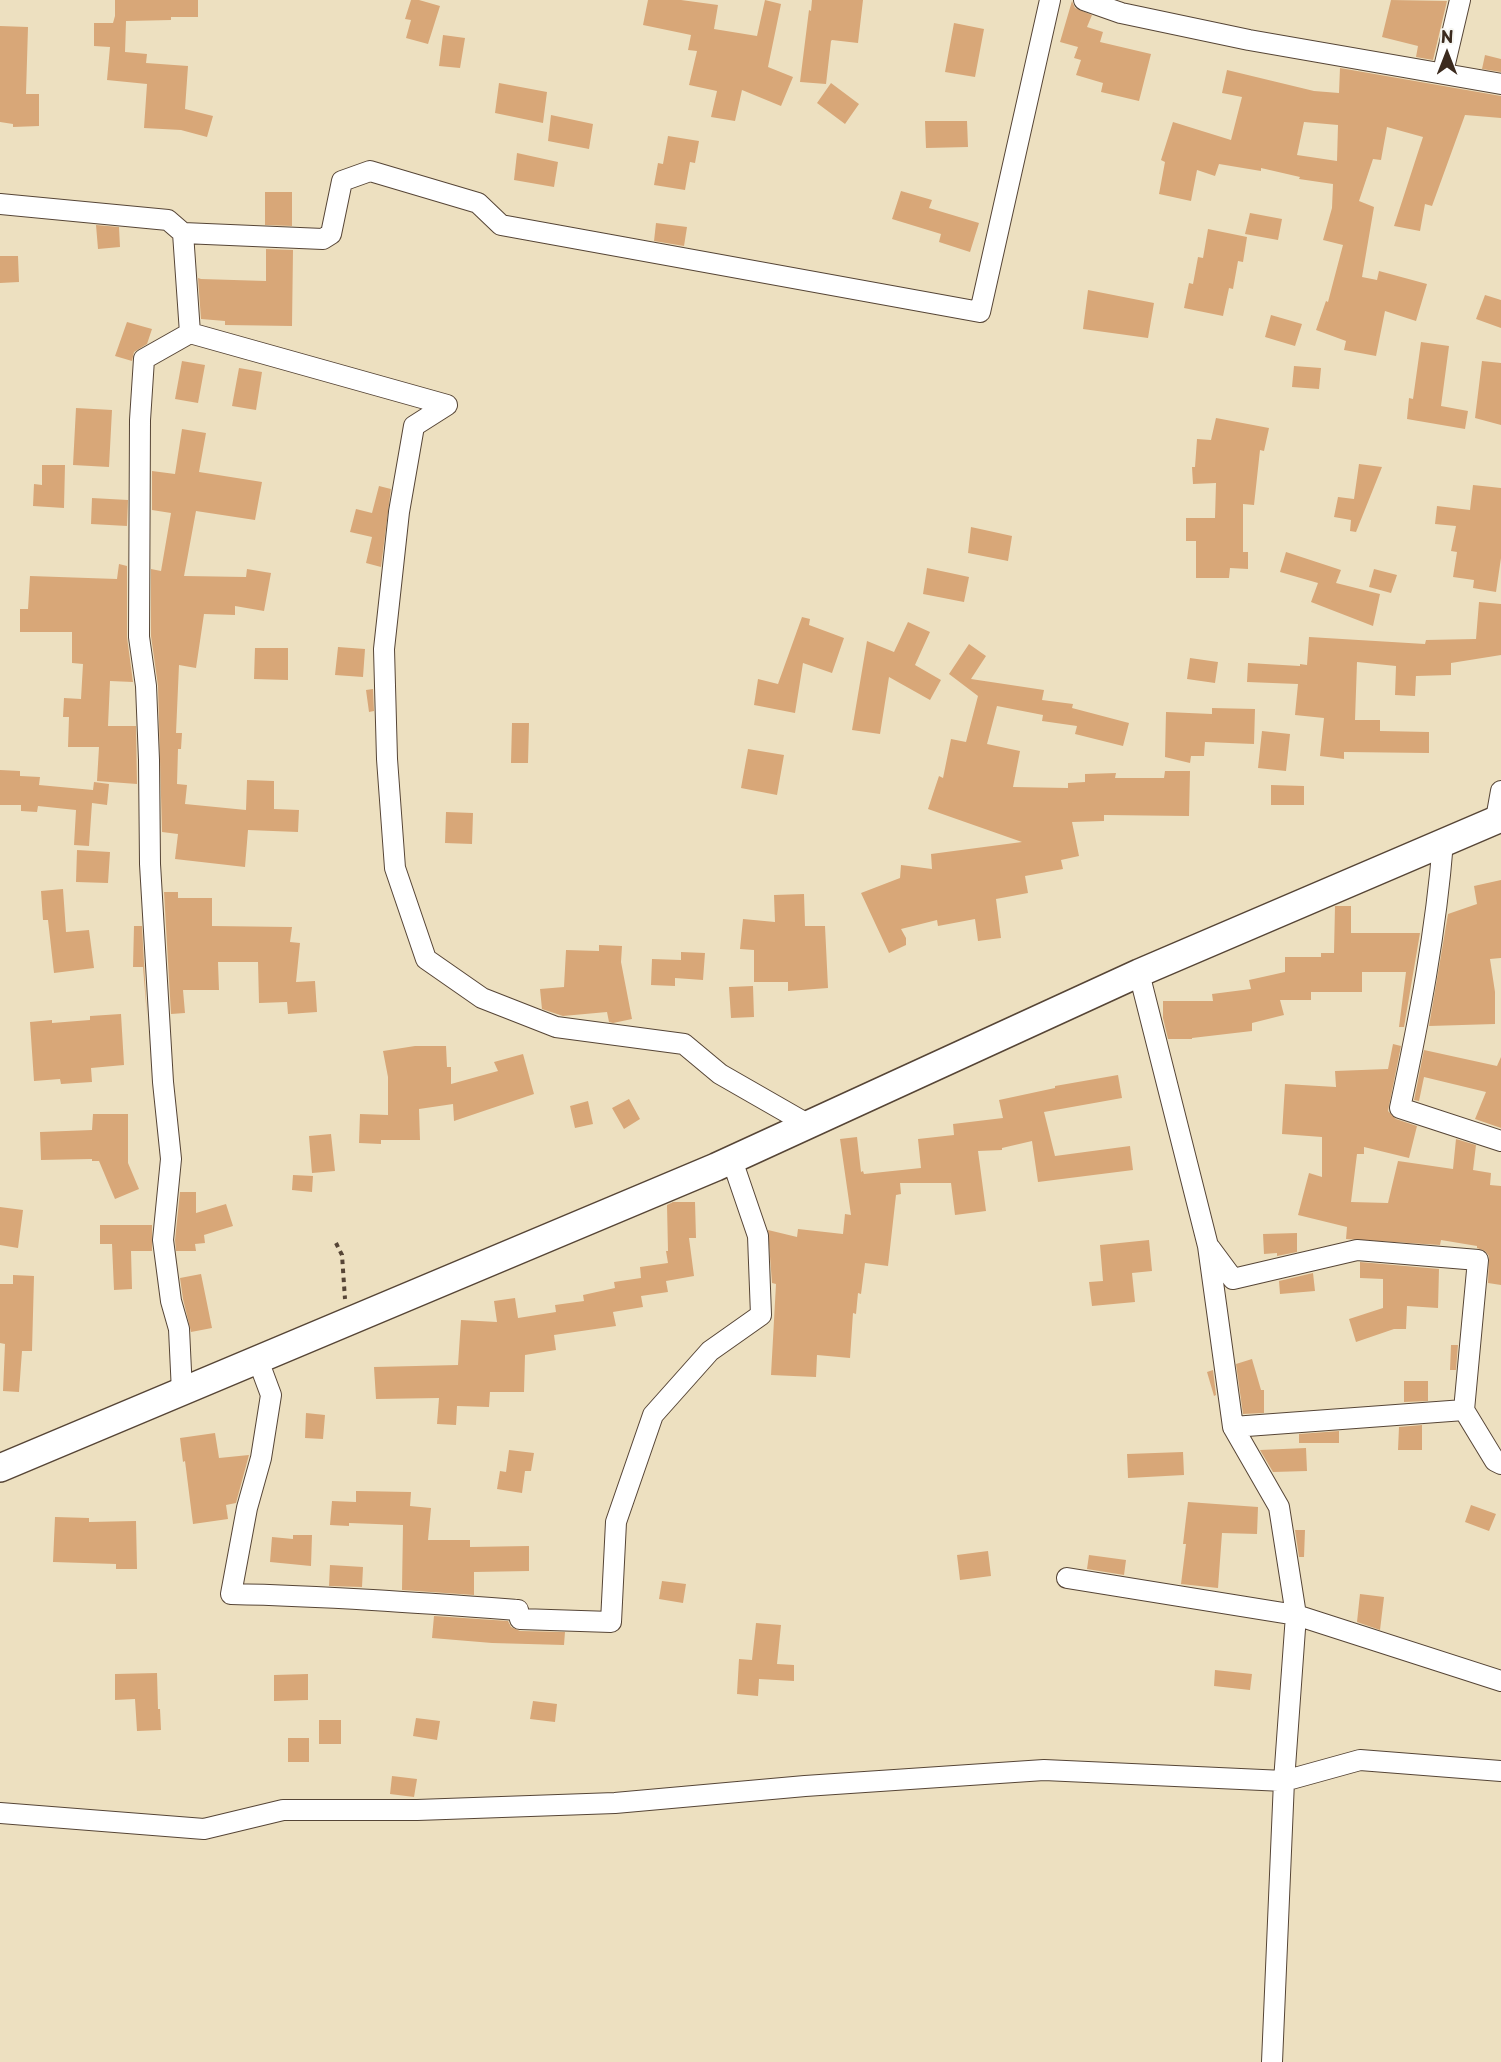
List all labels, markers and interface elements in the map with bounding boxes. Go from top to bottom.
north arrow [1417,24,1477,84]
text: N [1441,24,1453,48]

